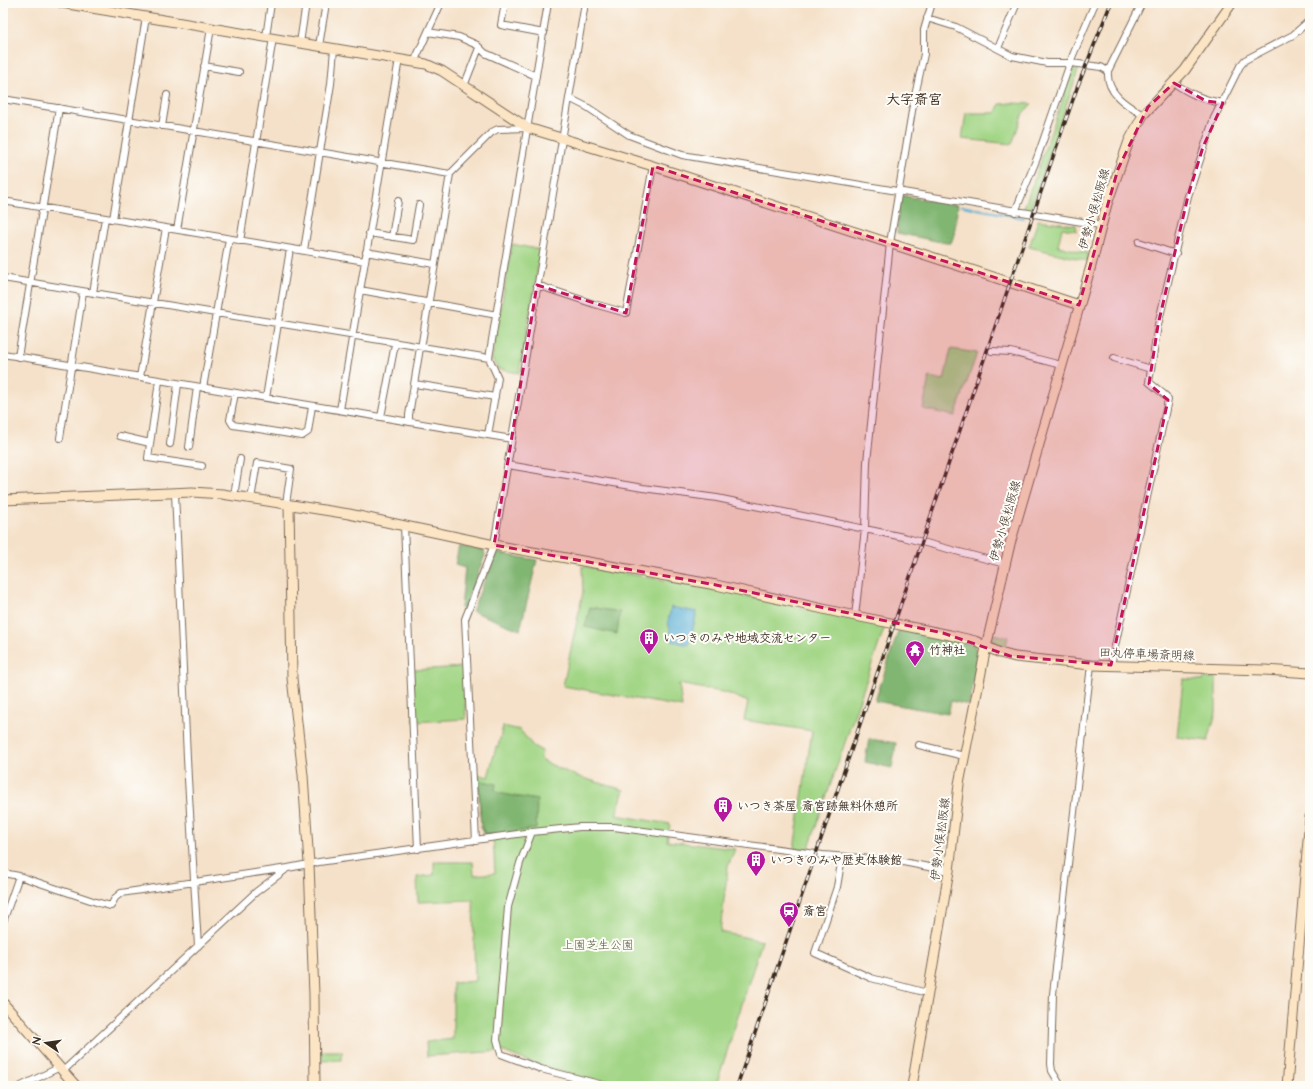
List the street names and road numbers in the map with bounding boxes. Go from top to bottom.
street label: 伊勢小俣松阪線 [1075,166,1114,252]
street label: 伊勢小俣松阪線 [986,478,1025,564]
street label: 田丸停車場斎明線 [1099,644,1195,665]
street label: 伊勢小俣松阪線 [927,796,954,882]

